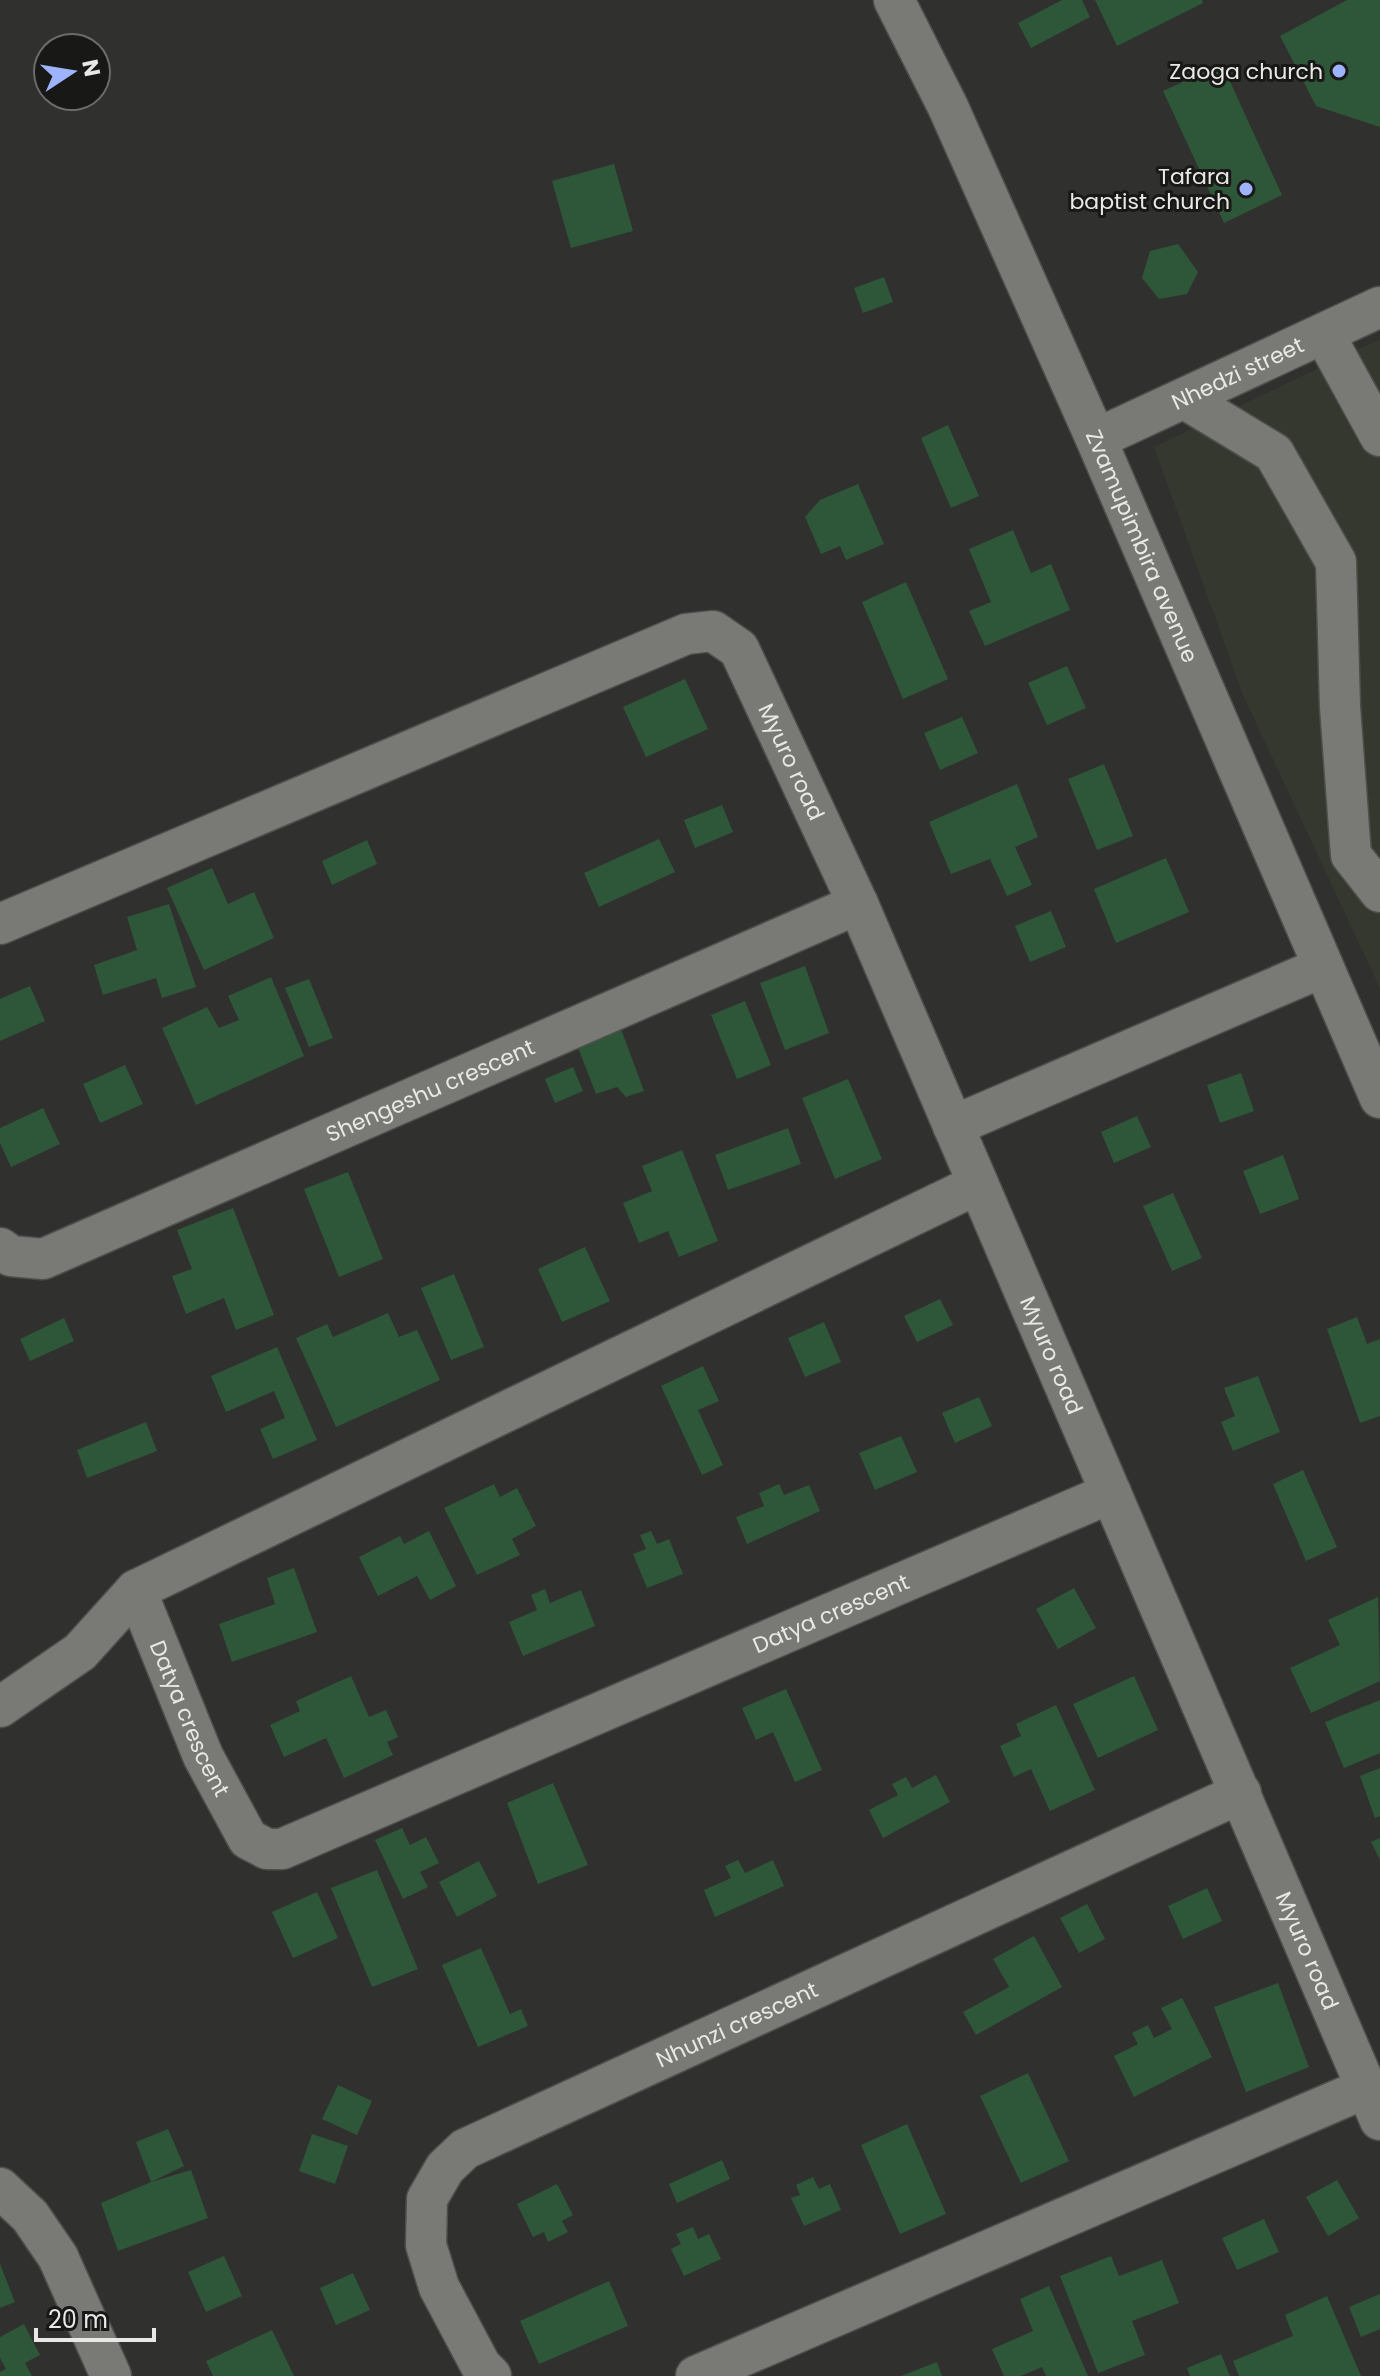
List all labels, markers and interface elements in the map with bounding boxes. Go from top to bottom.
north arrow [32,32,112,112]
place label: Zaoga church [1169,56,1323,87]
text: N [74,57,108,79]
marker: Zaoga church [1330,62,1348,80]
place label: Tafara baptist church [1069,161,1230,217]
marker: Tafara baptist church [1237,180,1255,198]
street label: Nhedzi street [1166,329,1309,417]
street label: Zvamupimbira avenue [1078,425,1206,667]
street label: Myuro road [751,698,832,825]
street label: Shengeshu crescent [321,1031,539,1149]
street label: Myuro road [1013,1291,1091,1419]
street label: Datya crescent [748,1566,914,1661]
street label: Datya crescent [142,1636,238,1802]
street label: Myuro road [1268,1887,1346,2015]
street label: Nhunzi crescent [651,1974,823,2075]
scale bar [36,2292,154,2342]
text: 20 m [48,2303,108,2336]

